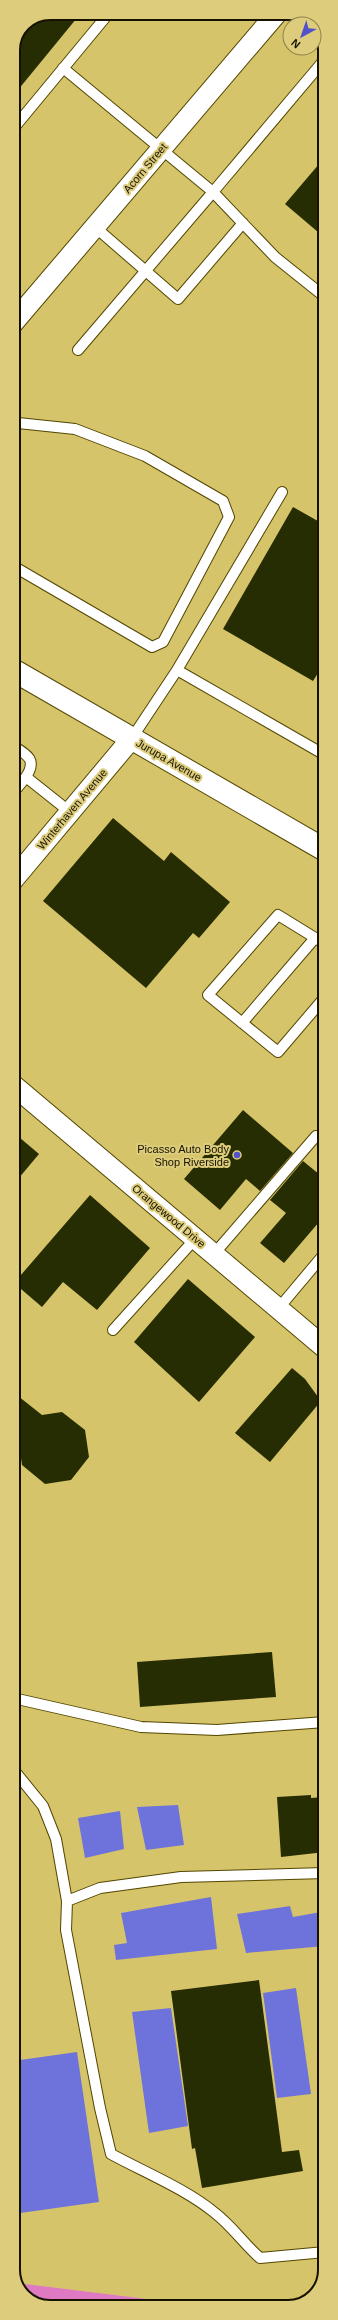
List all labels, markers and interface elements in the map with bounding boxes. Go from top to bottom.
north arrow [282,16,322,56]
text: N [289,36,302,51]
street label: Acorn Street [121,141,169,195]
street label: Jurupa Avenue [134,737,204,783]
street label: Winterhaven Avenue [35,766,109,852]
place label: Picasso Auto Body Shop Riverside [137,1143,229,1168]
marker: Picasso Auto Body Shop Riverside [232,1150,242,1160]
street label: Orangewood Drive [130,1182,208,1250]

